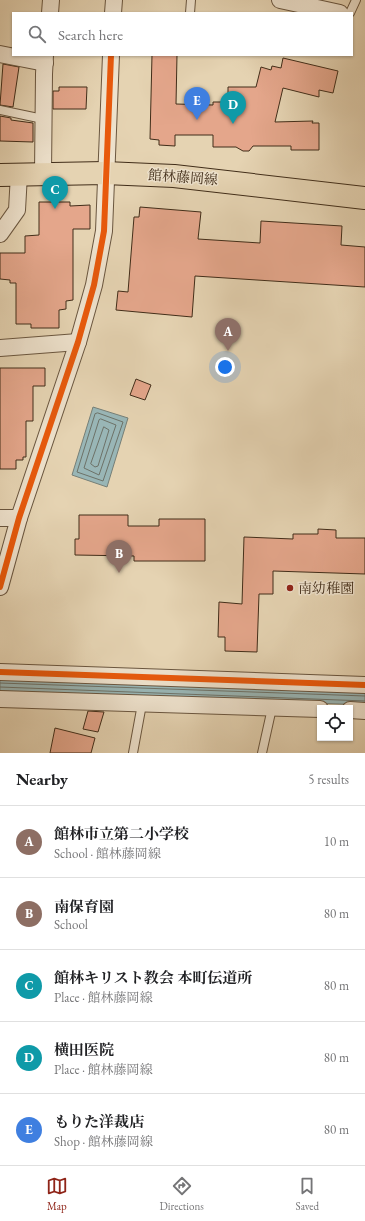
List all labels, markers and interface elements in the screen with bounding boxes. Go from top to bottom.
search box [12,12,353,56]
icon: search [26,23,48,45]
text: Search here [58,25,123,44]
pin: E [184,87,210,120]
pin: D [220,91,246,124]
street label: 館林藤岡線 [147,166,219,188]
pin: C [42,176,68,209]
pin: A [215,318,241,351]
your location [215,357,235,377]
pin: B [106,540,132,573]
place label: 南幼稚園 [298,579,354,597]
marker: 南幼稚園 [285,583,295,593]
map controls [317,705,353,741]
button: locate [317,705,353,741]
text: Nearby [16,768,68,790]
text: 5 results [308,771,349,788]
text: 館林市立第二小学校 [54,824,189,843]
text: A [24,833,34,850]
text: 10 m [324,833,349,850]
text: School · 館林藤岡線 [54,845,161,862]
text: 南保育園 [54,897,114,916]
text: B [25,905,33,922]
text: 80 m [324,905,349,922]
text: School [54,916,88,933]
text: 館林キリスト教会 本町伝道所 [54,968,252,987]
text: C [24,977,34,994]
text: 80 m [324,977,349,994]
text: Place · 館林藤岡線 [54,989,152,1006]
text: 横田医院 [54,1040,114,1059]
text: D [24,1049,34,1066]
text: 80 m [324,1049,349,1066]
text: Place · 館林藤岡線 [54,1061,152,1078]
text: もりた洋裁店 [54,1112,144,1131]
text: E [25,1121,33,1138]
text: 80 m [324,1121,349,1138]
text: Shop · 館林藤岡線 [54,1133,153,1150]
tab: Map [46,1175,68,1213]
tab: Directions [160,1175,204,1213]
tab: Saved [296,1175,319,1213]

